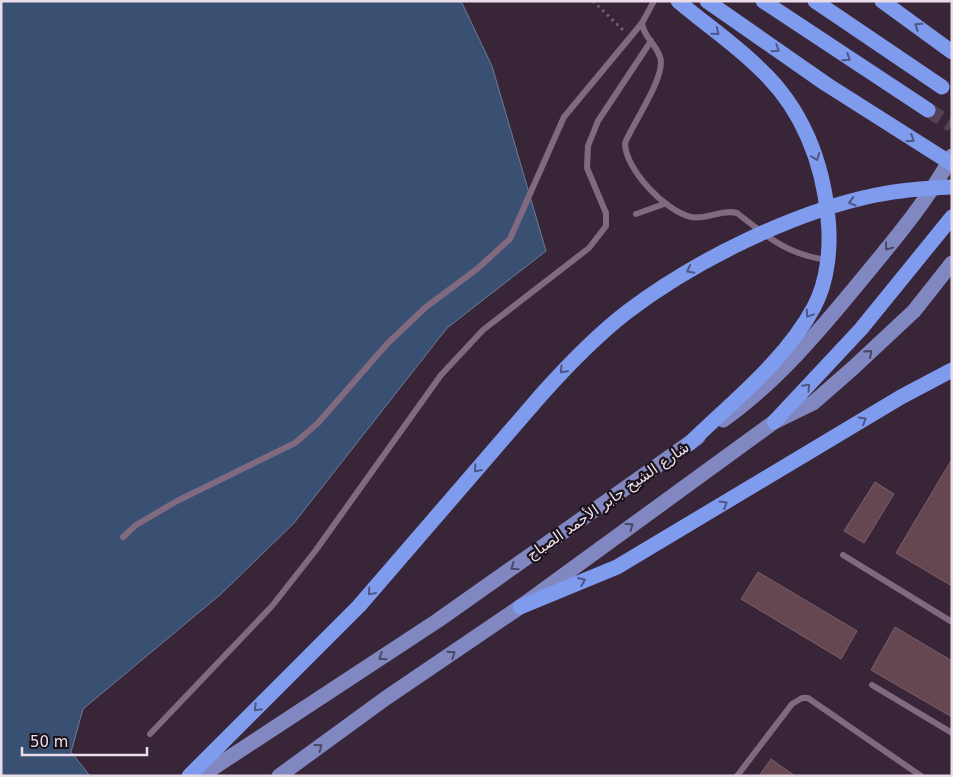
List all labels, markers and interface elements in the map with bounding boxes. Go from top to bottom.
one-way arrow [914,23,923,32]
one-way arrow [710,27,719,35]
one-way arrow [770,43,779,52]
one-way arrow [841,52,850,61]
one-way arrow [906,132,915,142]
one-way arrow [810,152,820,161]
one-way arrow [848,196,857,206]
one-way arrow [885,241,893,250]
one-way arrow [687,264,696,274]
one-way arrow [806,308,815,318]
one-way arrow [863,350,872,359]
one-way arrow [560,365,569,374]
one-way arrow [801,384,810,393]
one-way arrow [858,416,867,426]
street label: شارع الشيخ جابر الأحمد الصباح [523,437,693,564]
one-way arrow [474,463,483,472]
one-way arrow [718,500,727,510]
one-way arrow [625,523,634,533]
one-way arrow [510,561,520,570]
one-way arrow [577,577,585,587]
one-way arrow [368,586,377,595]
one-way arrow [378,651,387,660]
one-way arrow [446,651,455,660]
one-way arrow [254,702,263,711]
scale bar [22,724,148,756]
text: 50 m [30,733,68,751]
one-way arrow [313,744,323,753]

